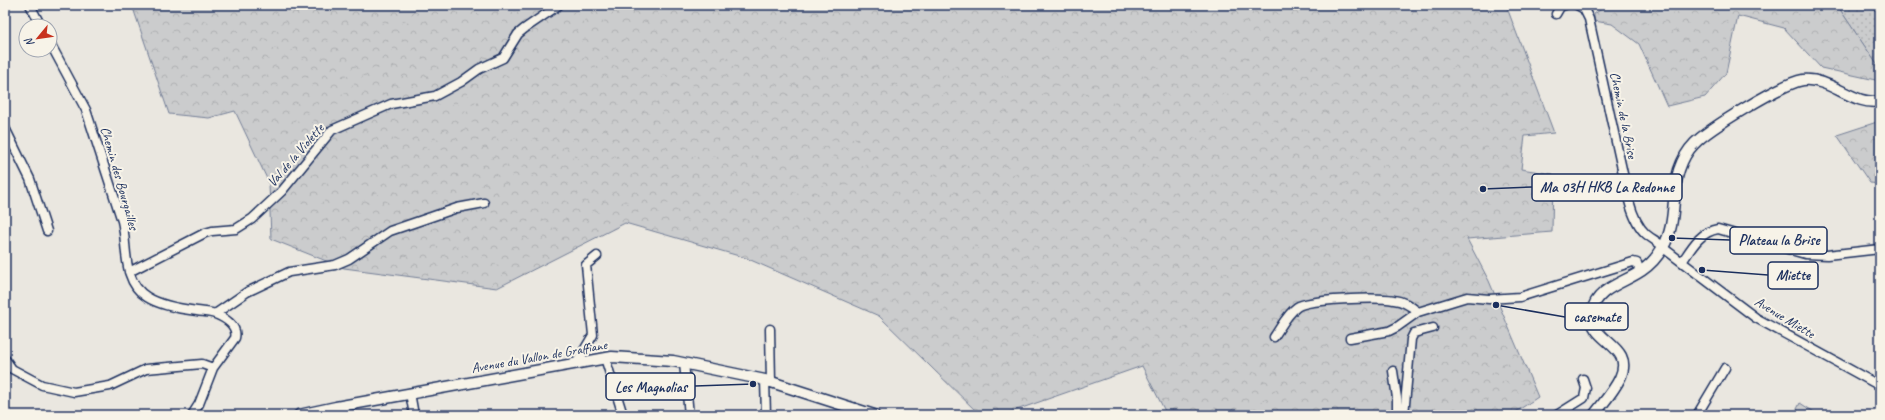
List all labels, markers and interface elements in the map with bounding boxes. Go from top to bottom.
north arrow [18,18,58,58]
text: N [20,35,37,49]
street label: Chemin de la Brise [1606,70,1641,161]
street label: Val de la Violette [263,119,328,190]
street label: Chemin des Bourgailles [97,125,143,233]
callout: Ma 03H HKB La Redonne [1532,174,1682,201]
text: Ma 03H HKB La Redonne [1540,178,1676,197]
callout: Plateau la Brise [1730,227,1827,254]
text: Plateau la Brise [1739,231,1821,250]
callout: Miette [1768,262,1818,289]
text: Miette [1776,266,1811,285]
street label: Avenue Miette [1752,293,1819,343]
callout: casemate [1565,303,1628,330]
text: casemate [1573,308,1623,327]
street label: Avenue du Vallon de Graffiane [470,336,610,377]
callout: Les Magnolias [606,373,695,400]
text: Les Magnolias [615,378,689,397]

